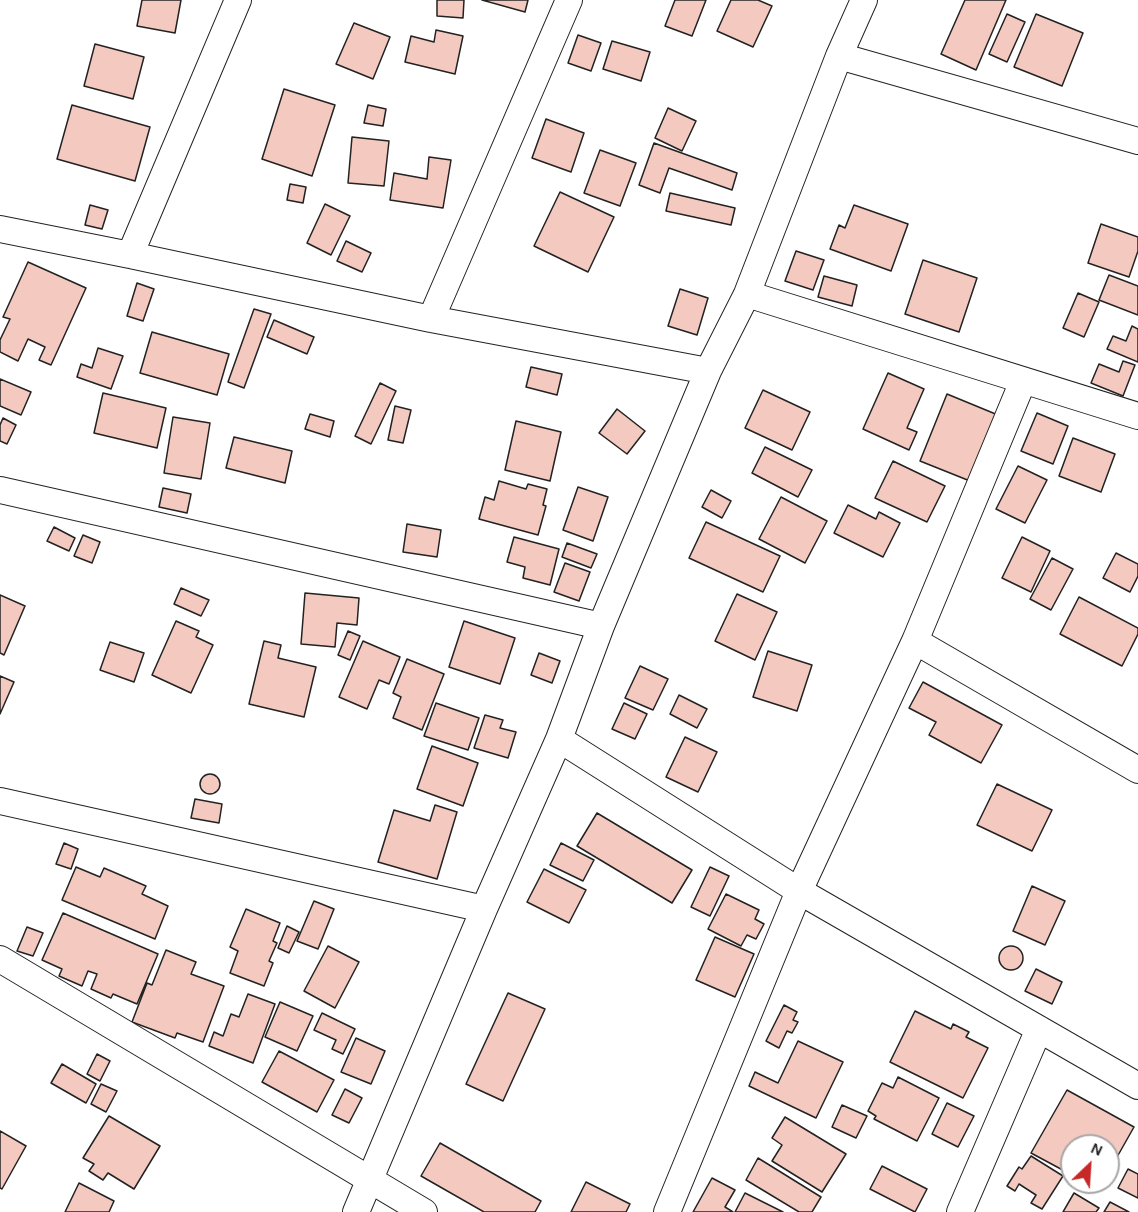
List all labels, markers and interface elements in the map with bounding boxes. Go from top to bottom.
north arrow [1060,1134,1120,1194]
text: N [1088,1138,1106,1160]

